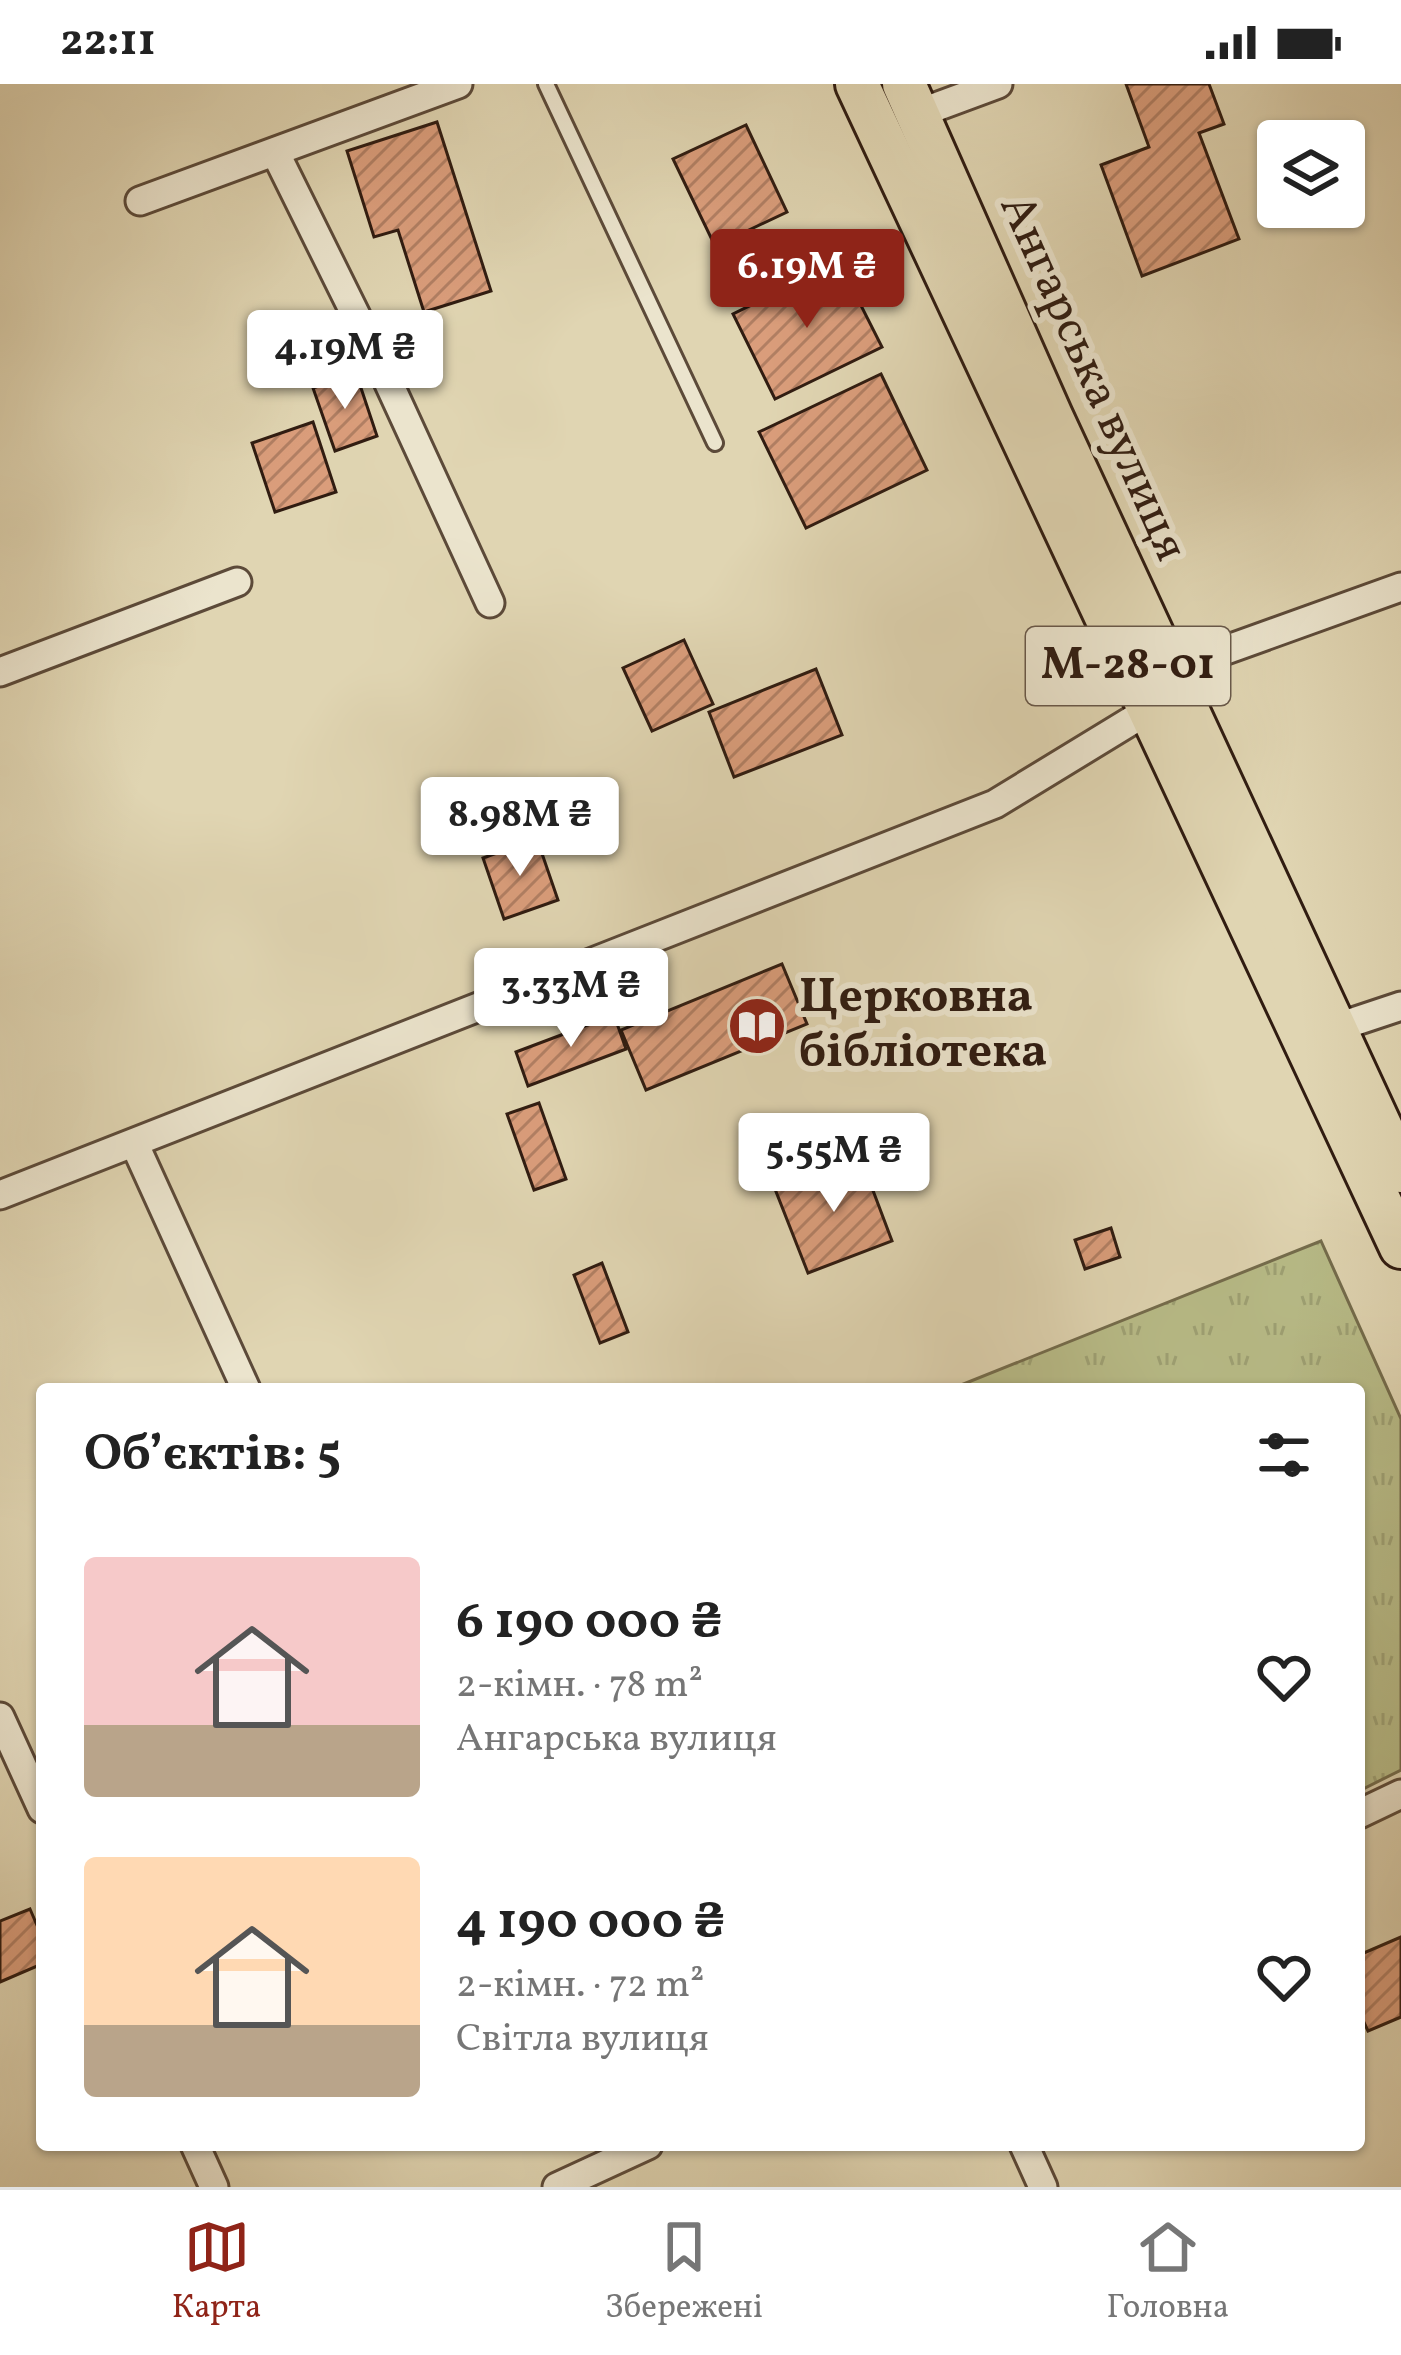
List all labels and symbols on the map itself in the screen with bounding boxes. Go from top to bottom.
street label: Ангарська вулиця [981,184,1203,572]
pin: 6.19M ₴ [696,229,918,331]
pin: 4.19M ₴ [234,310,456,412]
road number: М-28-01 [1026,627,1230,705]
pin: 8.98M ₴ [409,777,631,879]
pin: 3.33M ₴ [460,948,682,1050]
place label: Церковна бібліотека [799,965,1047,1087]
library icon: Церковна бібліотека [726,995,788,1057]
pin: 5.55M ₴ [723,1113,945,1215]

